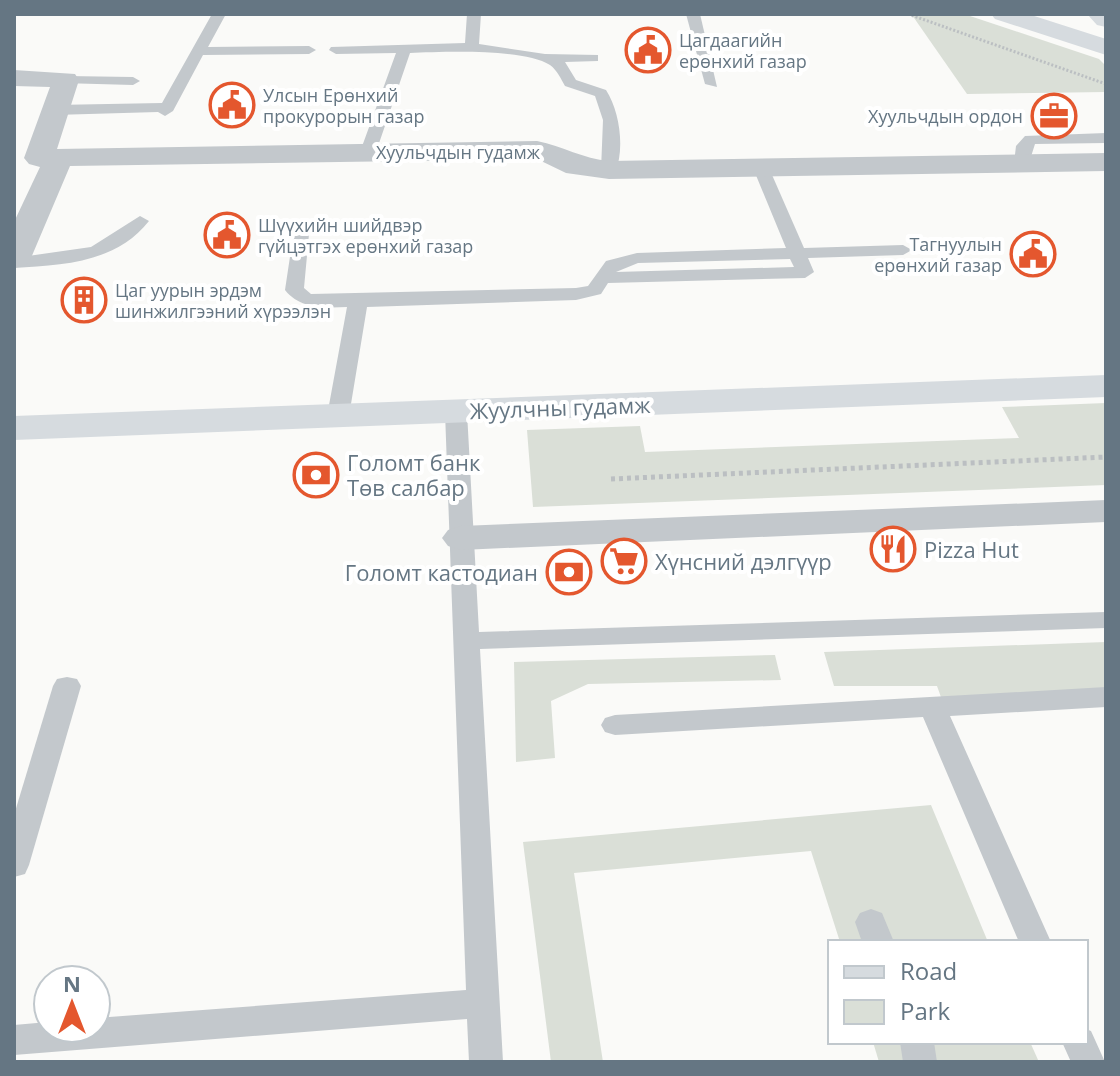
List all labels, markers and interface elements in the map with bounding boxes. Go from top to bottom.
public building icon: Цагдаагийн ерөнхий газар [624,26,672,74]
place label: Цагдаагийн ерөнхий газар [679,28,807,73]
public building icon: Улсын Ерөнхий прокурорын газар [208,81,256,129]
place label: Улсын Ерөнхий прокурорын газар [263,83,425,128]
office icon: Хуульчдын ордон [1030,92,1078,140]
place label: Хуульчдын ордон [868,104,1023,128]
street label: Хуульчдын гудамж [376,140,541,164]
public building icon: Шүүхийн шийдвэр гүйцэтгэх ерөнхий газар [203,211,251,259]
place label: Шүүхийн шийдвэр гүйцэтгэх ерөнхий газар [258,213,473,258]
public building icon: Тагнуулын ерөнхий газар [1009,230,1057,278]
place label: Тагнуулын ерөнхий газар [874,232,1002,277]
building icon: Цаг уурын эрдэм шинжилгээний хүрээлэн [60,276,108,324]
place label: Цаг уурын эрдэм шинжилгээний хүрээлэн [115,278,331,323]
street label: Жуулчны гудамж [469,389,652,425]
place label: Голомт банк Төв салбар [347,447,481,502]
bank icon: Голомт банк Төв салбар [292,451,340,499]
restaurant icon: Pizza Hut [869,525,917,573]
place label: Pizza Hut [924,534,1019,564]
supermarket icon: Хүнсний дэлгүүр [600,537,648,585]
place label: Хүнсний дэлгүүр [655,546,832,576]
bank icon: Голомт кастодиан [545,548,593,596]
place label: Голомт кастодиан [345,557,538,587]
legend [828,940,1088,1044]
text: Road [900,954,957,987]
north arrow [32,964,112,1044]
text: N [63,968,81,998]
text: Park [900,994,951,1027]

